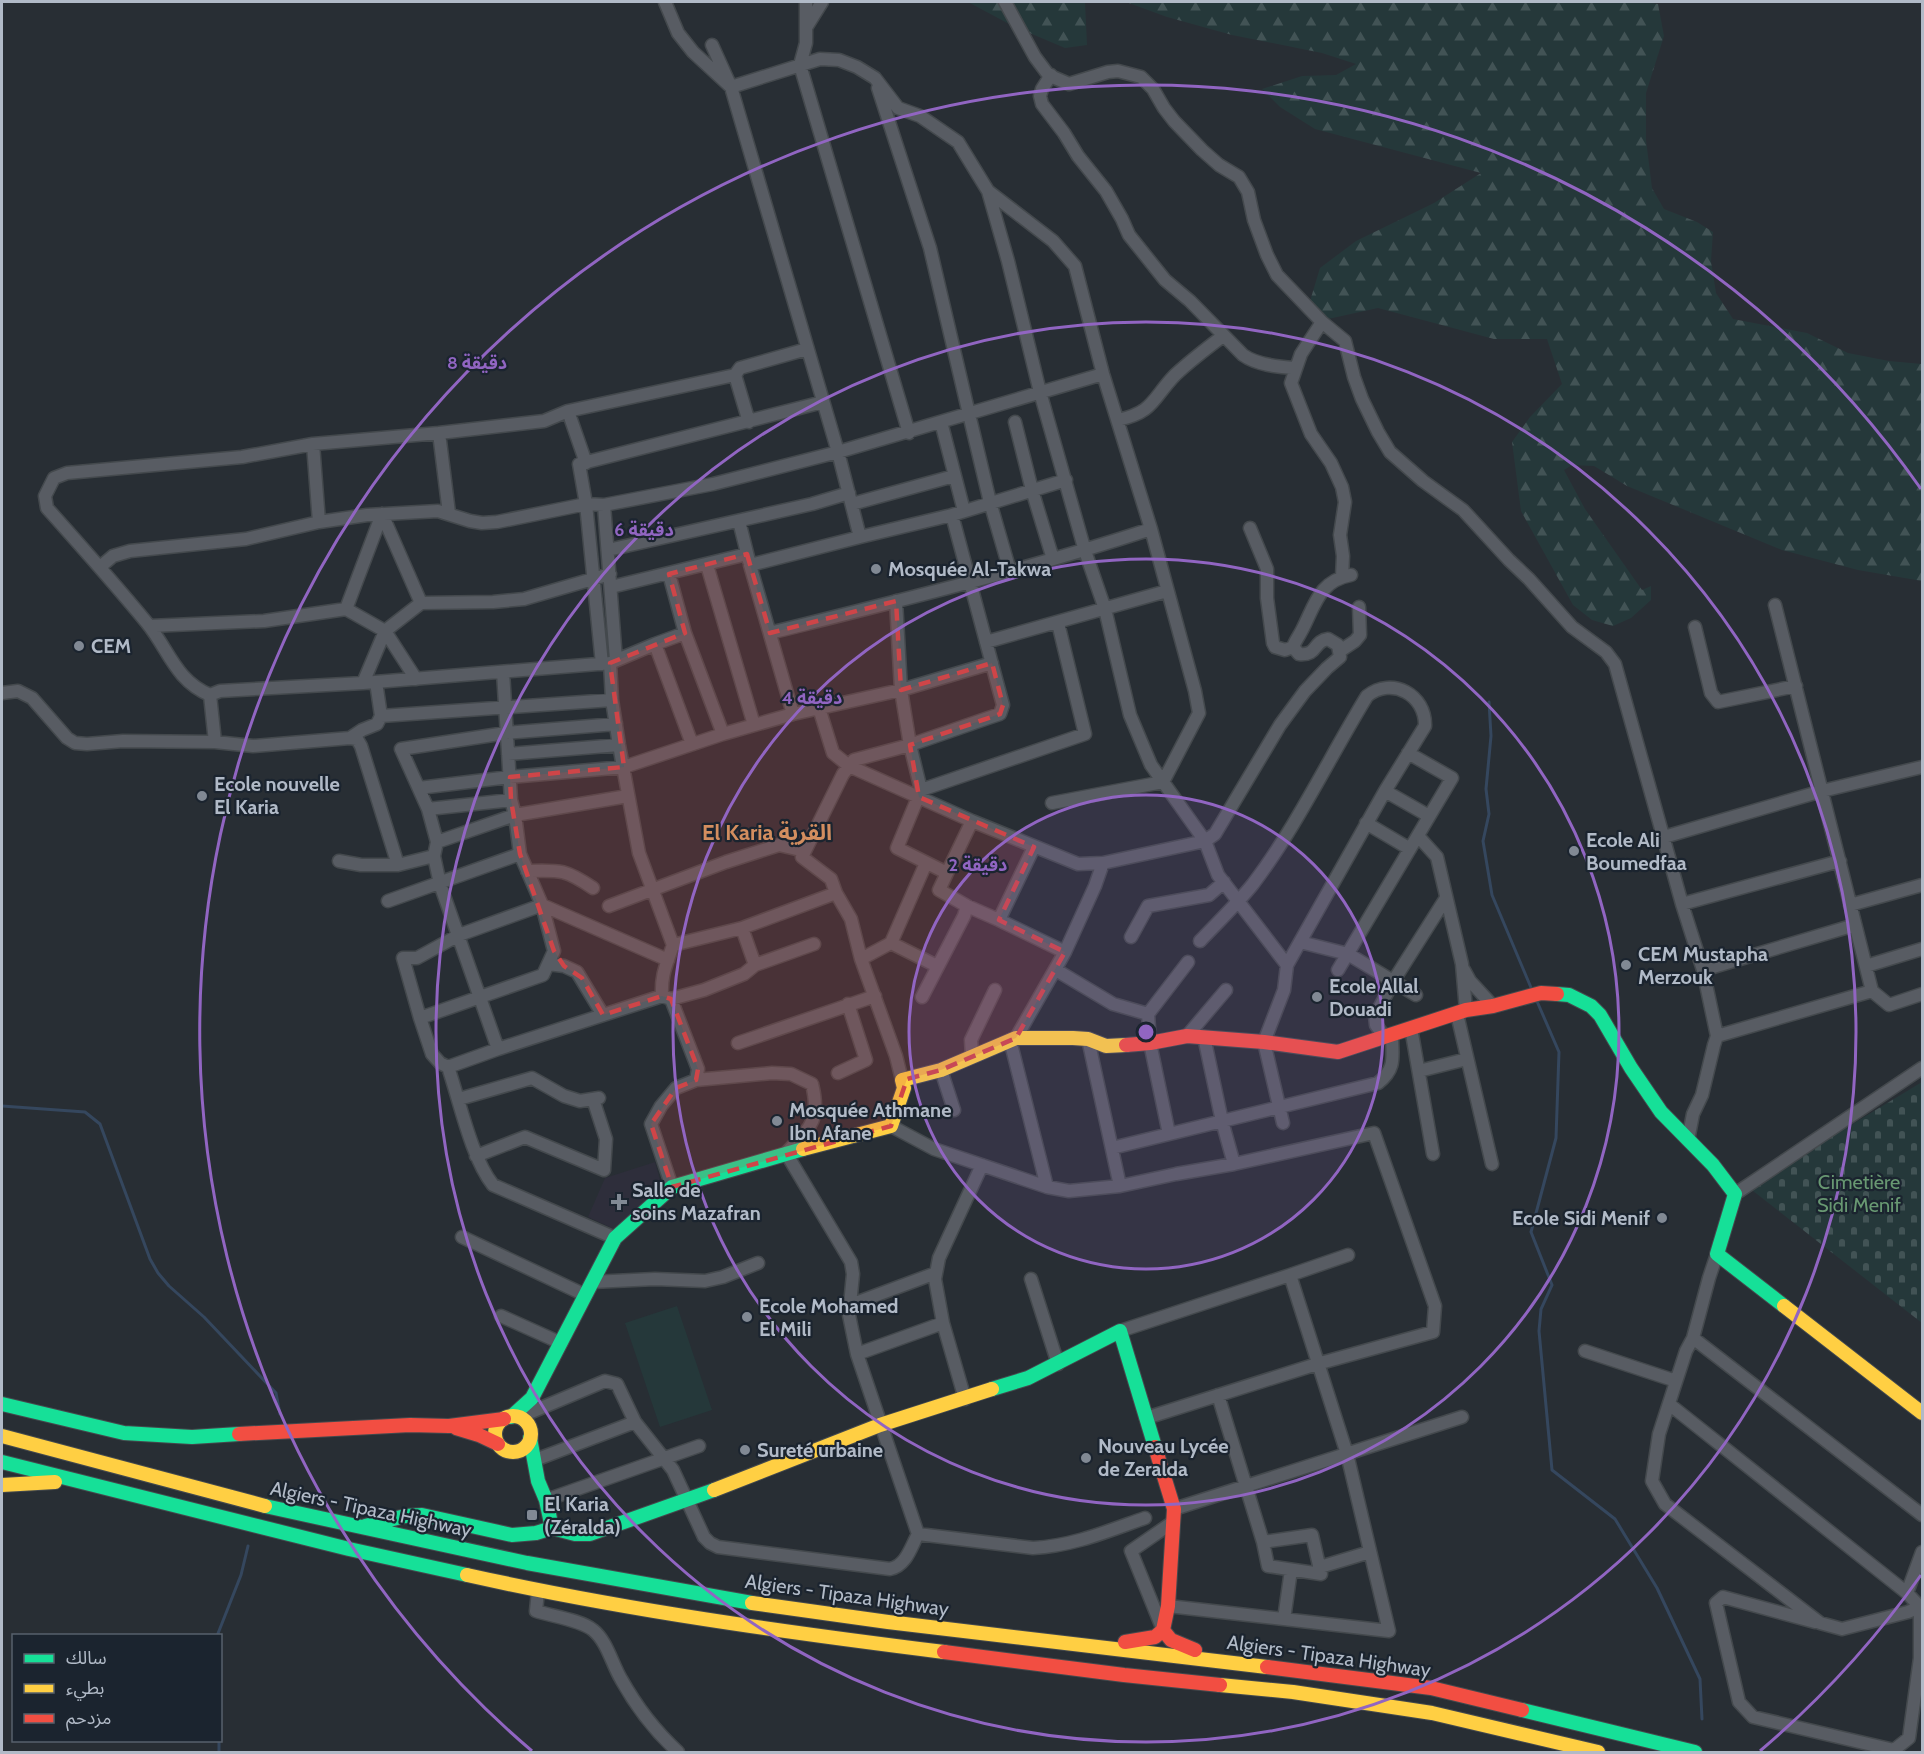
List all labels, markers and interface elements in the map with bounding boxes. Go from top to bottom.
text: 8 دقيقة [447,352,507,374]
text: 6 دقيقة [614,519,674,541]
place label: Mosquée Al-Takwa [888,557,1051,581]
marker: Mosquée Al-Takwa [869,562,883,576]
place label: CEM [91,634,131,658]
marker: CEM [72,639,86,653]
text: 4 دقيقة [782,687,842,709]
place label: Ecole nouvelle El Karia [214,772,340,819]
marker: Ecole nouvelle El Karia [195,789,209,803]
district label: El Karia القرية [702,819,832,846]
place label: Ecole Ali Boumedfaa [1586,828,1687,875]
marker: Ecole Ali Boumedfaa [1567,844,1581,858]
text: 2 دقيقة [949,854,1007,876]
place label: CEM Mustapha Merzouk [1638,942,1768,989]
marker: CEM Mustapha Merzouk [1619,958,1633,972]
place label: Ecole Allal Douadi [1329,974,1419,1021]
marker: Ecole Allal Douadi [1310,990,1324,1004]
centre of rings [1136,1022,1156,1042]
place label: Mosquée Athmane Ibn Afane [789,1098,951,1145]
marker: Mosquée Athmane Ibn Afane [770,1114,784,1128]
park label: Cimetière Sidi Menif [1817,1170,1901,1217]
place label: Salle de soins Mazafran [632,1178,761,1225]
marker: Salle de soins Mazafran [610,1193,628,1211]
place label: Ecole Sidi Menif [1512,1206,1650,1230]
marker: Ecole Sidi Menif [1655,1211,1669,1225]
place label: Ecole Mohamed El Mili [759,1294,898,1341]
marker: Ecole Mohamed El Mili [740,1310,754,1324]
place label: Nouveau Lycée de Zeralda [1098,1434,1229,1481]
place label: Sureté urbaine [757,1438,883,1462]
marker: Sureté urbaine [738,1443,752,1457]
marker: Nouveau Lycée de Zeralda [1079,1451,1093,1465]
street label: Algiers - Tipaza Highway [268,1476,474,1542]
place label: El Karia (Zéralda) [544,1492,621,1539]
marker: El Karia (Zéralda) [525,1508,539,1522]
street label: Algiers - Tipaza Highway [744,1569,950,1621]
street label: Algiers - Tipaza Highway [1226,1630,1432,1682]
legend [12,1634,222,1742]
text: سالك [66,1647,107,1669]
text: بطيء [66,1677,104,1701]
text: مزدحم [66,1707,111,1731]

